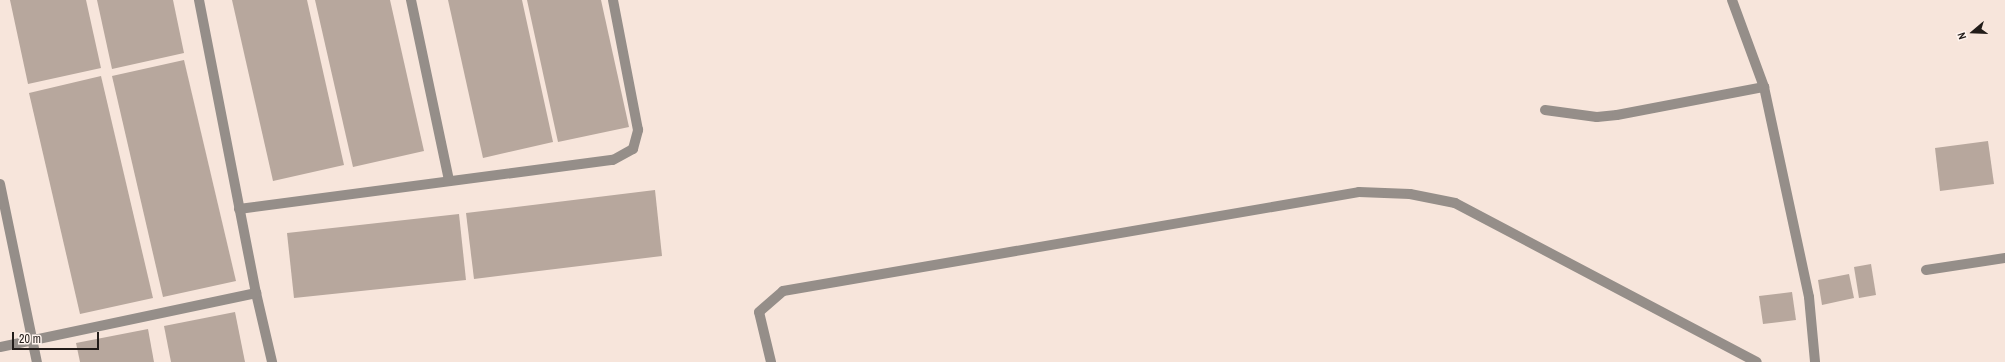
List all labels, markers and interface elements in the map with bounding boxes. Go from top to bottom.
north arrow [1953,12,1993,52]
text: N [1954,31,1969,41]
scale bar [14,324,101,350]
text: 20 m [19,331,41,347]

